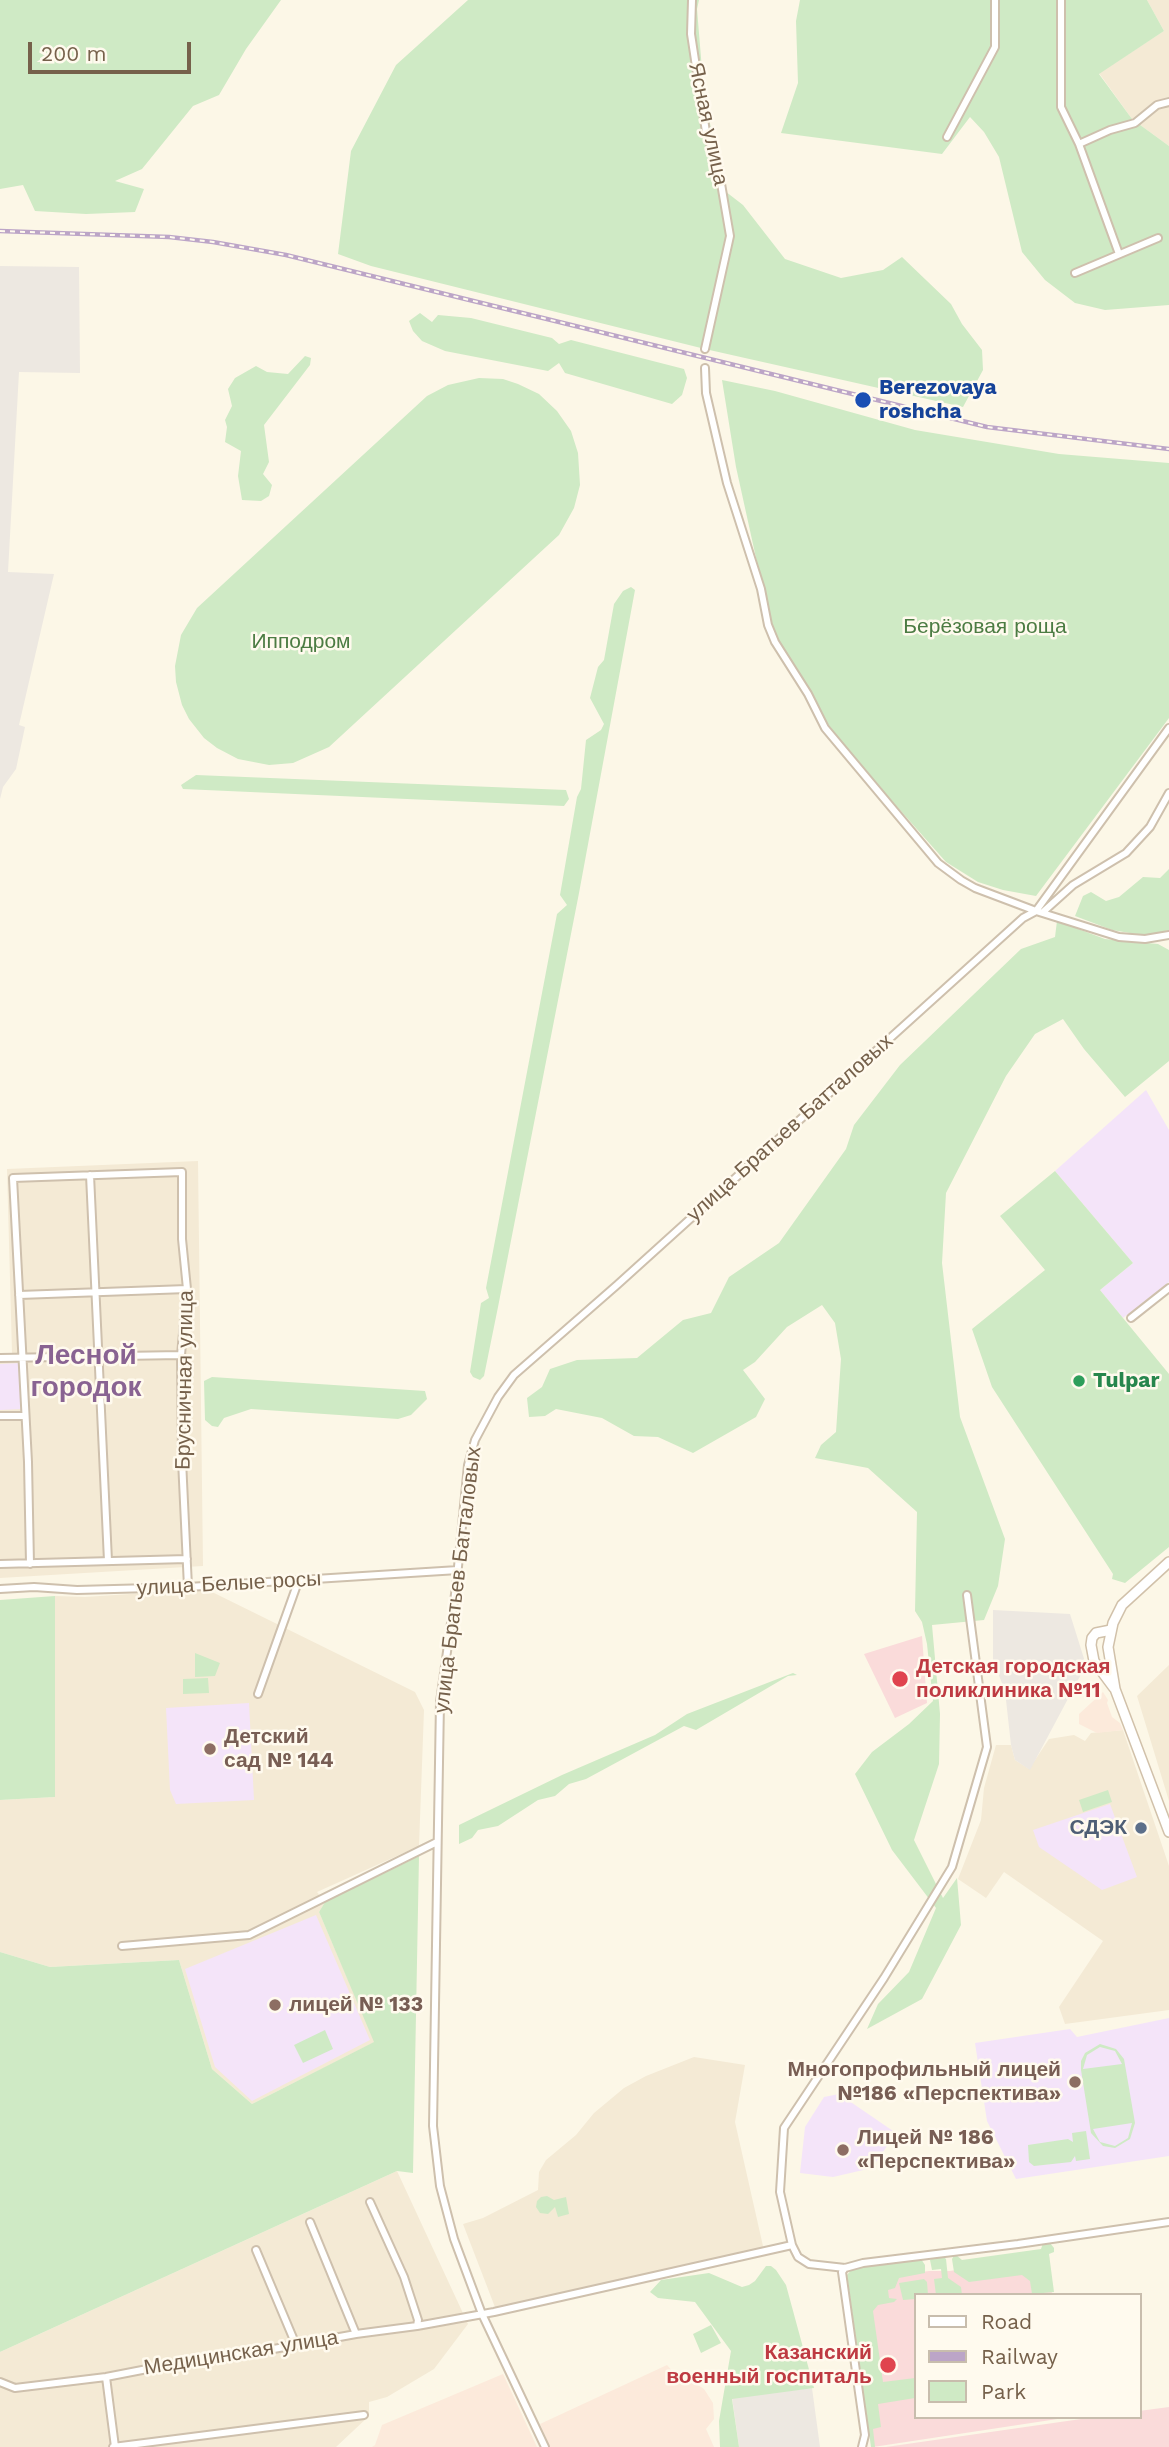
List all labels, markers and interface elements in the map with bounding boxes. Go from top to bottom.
scale bar [32,28,194,72]
text: 200 m [41,41,107,66]
street label: Ясная улица [683,60,733,188]
place label: Berezovaya roshcha [879,375,997,425]
marker: Berezovaya roshcha [853,390,873,410]
park label: Берёзовая роща [903,614,1067,640]
park label: Ипподром [251,629,351,655]
street label: улица Братьев Батталовых [682,1029,898,1227]
street label: Брусничная улица [171,1290,199,1470]
district label: Лесной городок [30,1339,142,1405]
place label: Tulpar [1093,1368,1160,1394]
marker: Tulpar [1071,1373,1087,1389]
street label: улица Братьев Батталовых [429,1445,487,1715]
street label: улица Белые росы [136,1567,322,1601]
place label: Детская городская поликлиника №11 [916,1654,1111,1704]
marker: Детская городская поликлиника №11 [890,1669,910,1689]
place label: Детский сад № 144 [224,1724,334,1774]
marker: Детский сад № 144 [202,1741,218,1757]
place label: СДЭК [1069,1815,1127,1841]
marker: СДЭК [1133,1820,1149,1836]
place label: лицей № 133 [289,1992,423,2018]
marker: лицей № 133 [267,1997,283,2013]
place label: Многопрофильный лицей №186 «Перспектива» [788,2057,1061,2107]
marker: Многопрофильный лицей №186 «Перспектива» [1067,2074,1083,2090]
place label: Лицей № 186 «Перспектива» [857,2125,1015,2175]
marker: Лицей № 186 «Перспектива» [835,2142,851,2158]
legend [914,2293,1141,2419]
text: Road [981,2309,1032,2334]
street label: Медицинская улица [142,2325,340,2381]
place label: Казанский военный госпиталь [666,2340,872,2390]
text: Railway [981,2344,1058,2369]
marker: Казанский военный госпиталь [878,2355,898,2375]
text: Park [981,2379,1026,2404]

